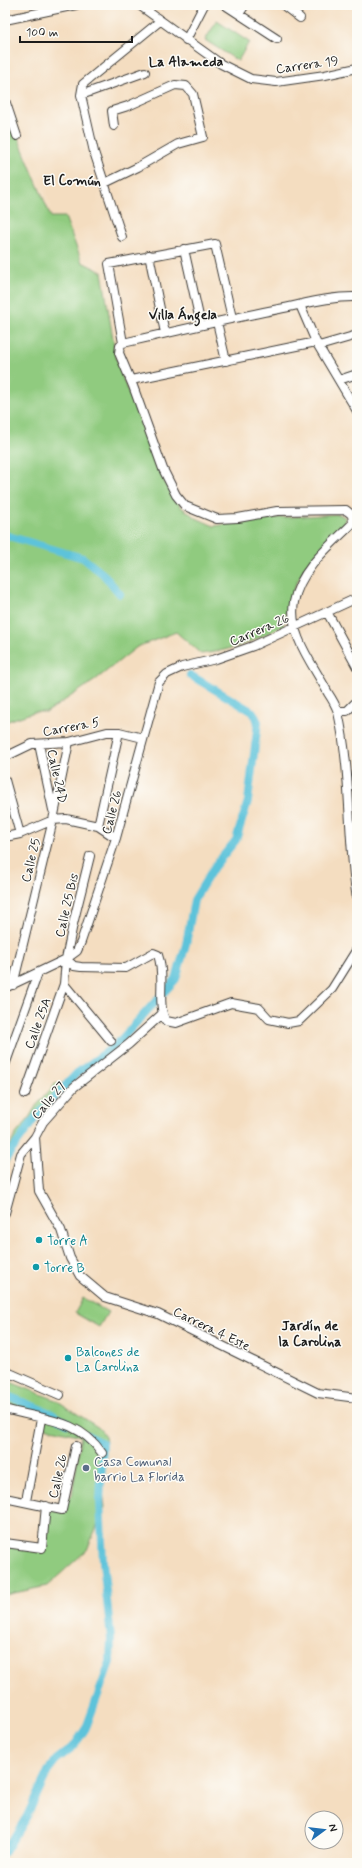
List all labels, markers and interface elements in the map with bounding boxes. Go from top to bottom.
scale bar [20,18,132,44]
text: 100 m [26,25,58,41]
district label: La Alameda [149,53,223,71]
street label: Carrera 19 [275,53,340,78]
district label: El Común [43,172,101,190]
district label: Villa Ángela [149,306,217,327]
street label: Carrera 26 [227,610,292,651]
street label: Carrera 5 [41,714,101,741]
street label: Calle 24D [43,748,71,805]
street label: Calle 26 [98,788,126,836]
street label: Calle 25 [18,837,45,884]
street label: Calle 25 Bis [52,871,83,939]
street label: Calle 25A [21,996,56,1051]
street label: Calle 27 [28,1078,70,1123]
place label: Torre A [47,1233,88,1250]
marker: Torre A [34,1235,44,1245]
place label: Torre B [44,1260,85,1277]
marker: Torre B [31,1262,41,1272]
street label: Carrera 4 Este [170,1303,253,1355]
district label: Jardín de la Carolina [278,1317,342,1351]
place label: Balcones de La Carolina [76,1344,140,1376]
marker: Balcones de La Carolina [63,1353,73,1363]
street label: Calle 26 [45,1452,72,1500]
place label: Casa Comunal barrio La Florida [94,1454,185,1486]
marker: Casa Comunal barrio La Florida [81,1463,91,1473]
north arrow [304,1810,344,1850]
text: N [325,1822,340,1833]

